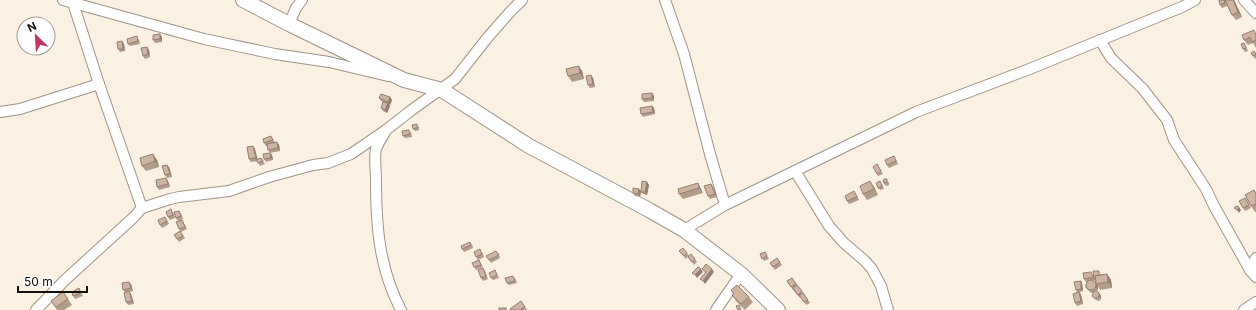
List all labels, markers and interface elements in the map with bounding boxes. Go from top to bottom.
north arrow [16,16,56,56]
text: N [25,19,39,35]
scale bar [18,268,87,294]
text: 50 m [24,274,53,289]

